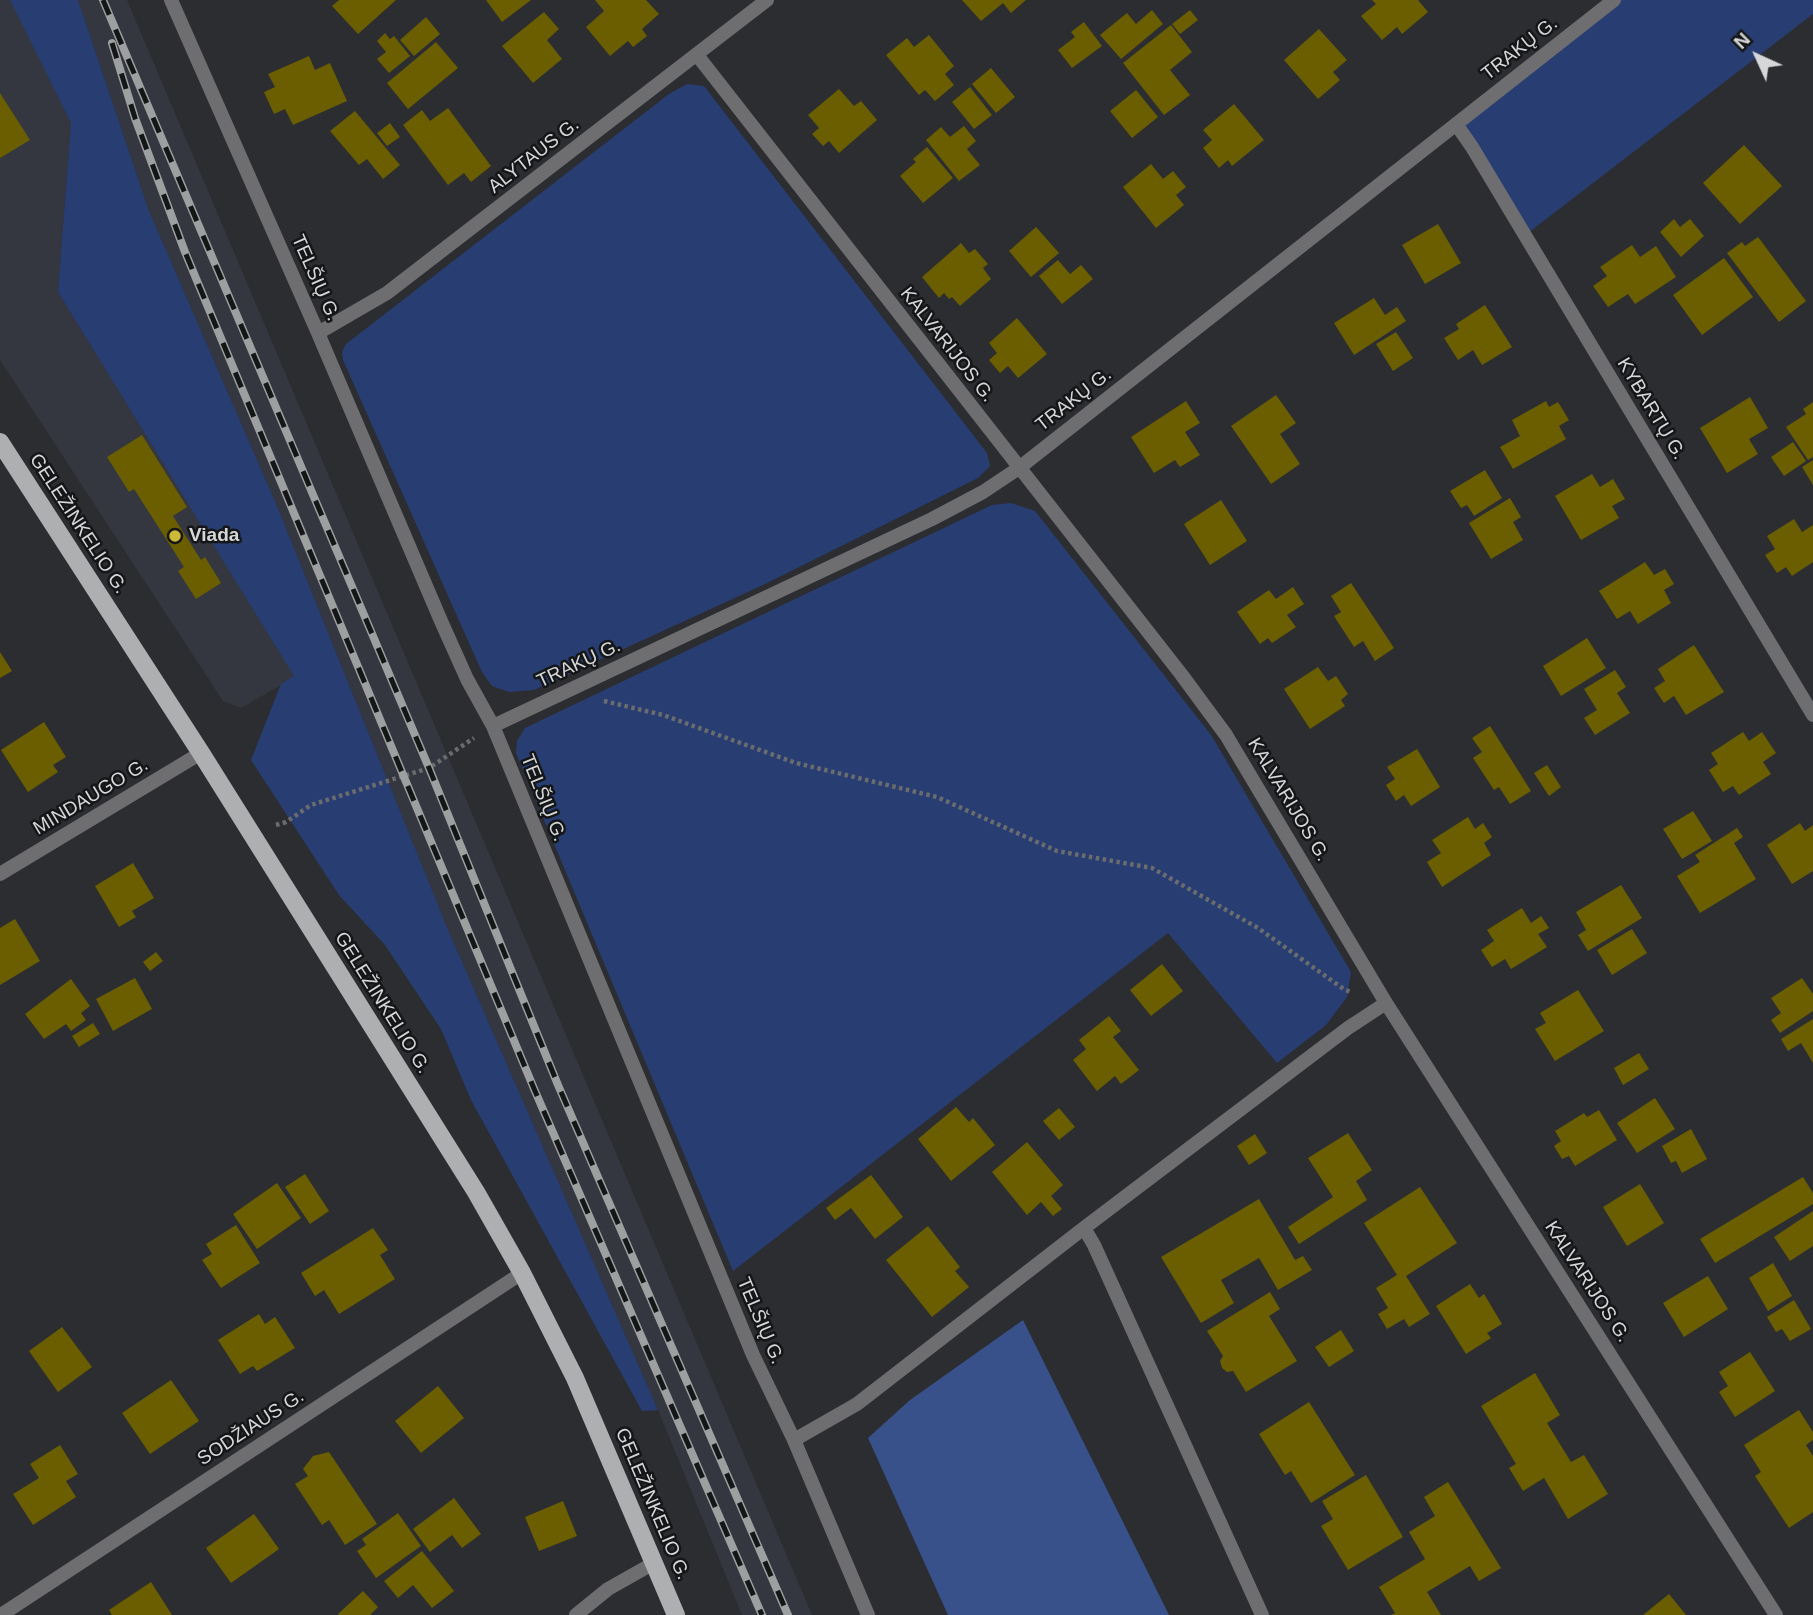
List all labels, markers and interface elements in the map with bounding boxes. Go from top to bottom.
street label: TRAKŲ G. [1478,12,1562,86]
north arrow [1722,21,1792,91]
text: N [1730,29,1754,53]
street label: ALYTAUS G. [484,113,584,199]
street label: TELŠIŲ G. [286,231,344,325]
street label: KALVARIJOS G. [895,283,999,407]
street label: KYBARTŲ G. [1612,354,1690,464]
street label: TRAKŲ G. [1032,363,1116,437]
street label: GELEŽINKELIO G. [24,450,132,598]
place label: Viada [189,525,239,547]
marker: Viada [167,528,183,544]
street label: TRAKŲ G. [534,635,624,693]
street label: KALVARIJOS G. [1242,734,1334,866]
street label: TELŠIŲ G. [515,751,571,845]
street label: MINDAUGO G. [29,754,153,840]
street label: GELEŽINKELIO G. [329,928,435,1078]
street label: KALVARIJOS G. [1539,1217,1635,1347]
street label: TELŠIŲ G. [732,1274,788,1368]
street label: SODŽIAUS G. [193,1385,309,1471]
street label: GELEŽINKELIO G. [610,1425,694,1583]

